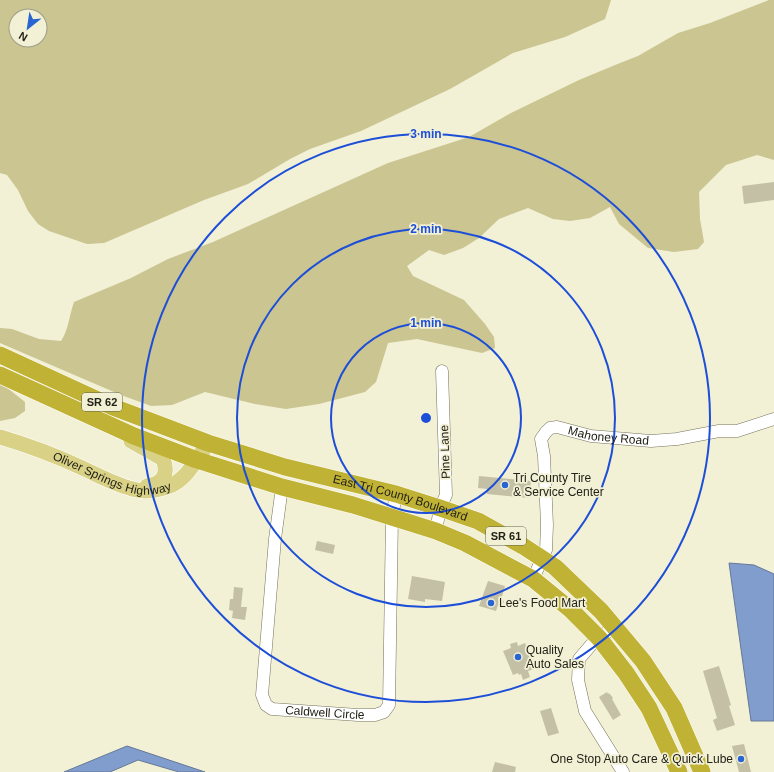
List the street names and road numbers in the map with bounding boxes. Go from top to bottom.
road number: SR 62 [82,393,122,411]
street label: Mahoney Road [567,423,650,448]
street label: Pine Lane [437,424,453,479]
street label: Oliver Springs Highway [51,449,173,498]
street label: East Tri County Boulevard [331,472,469,524]
road number: SR 61 [486,527,526,545]
street label: Caldwell Circle [285,703,365,722]

